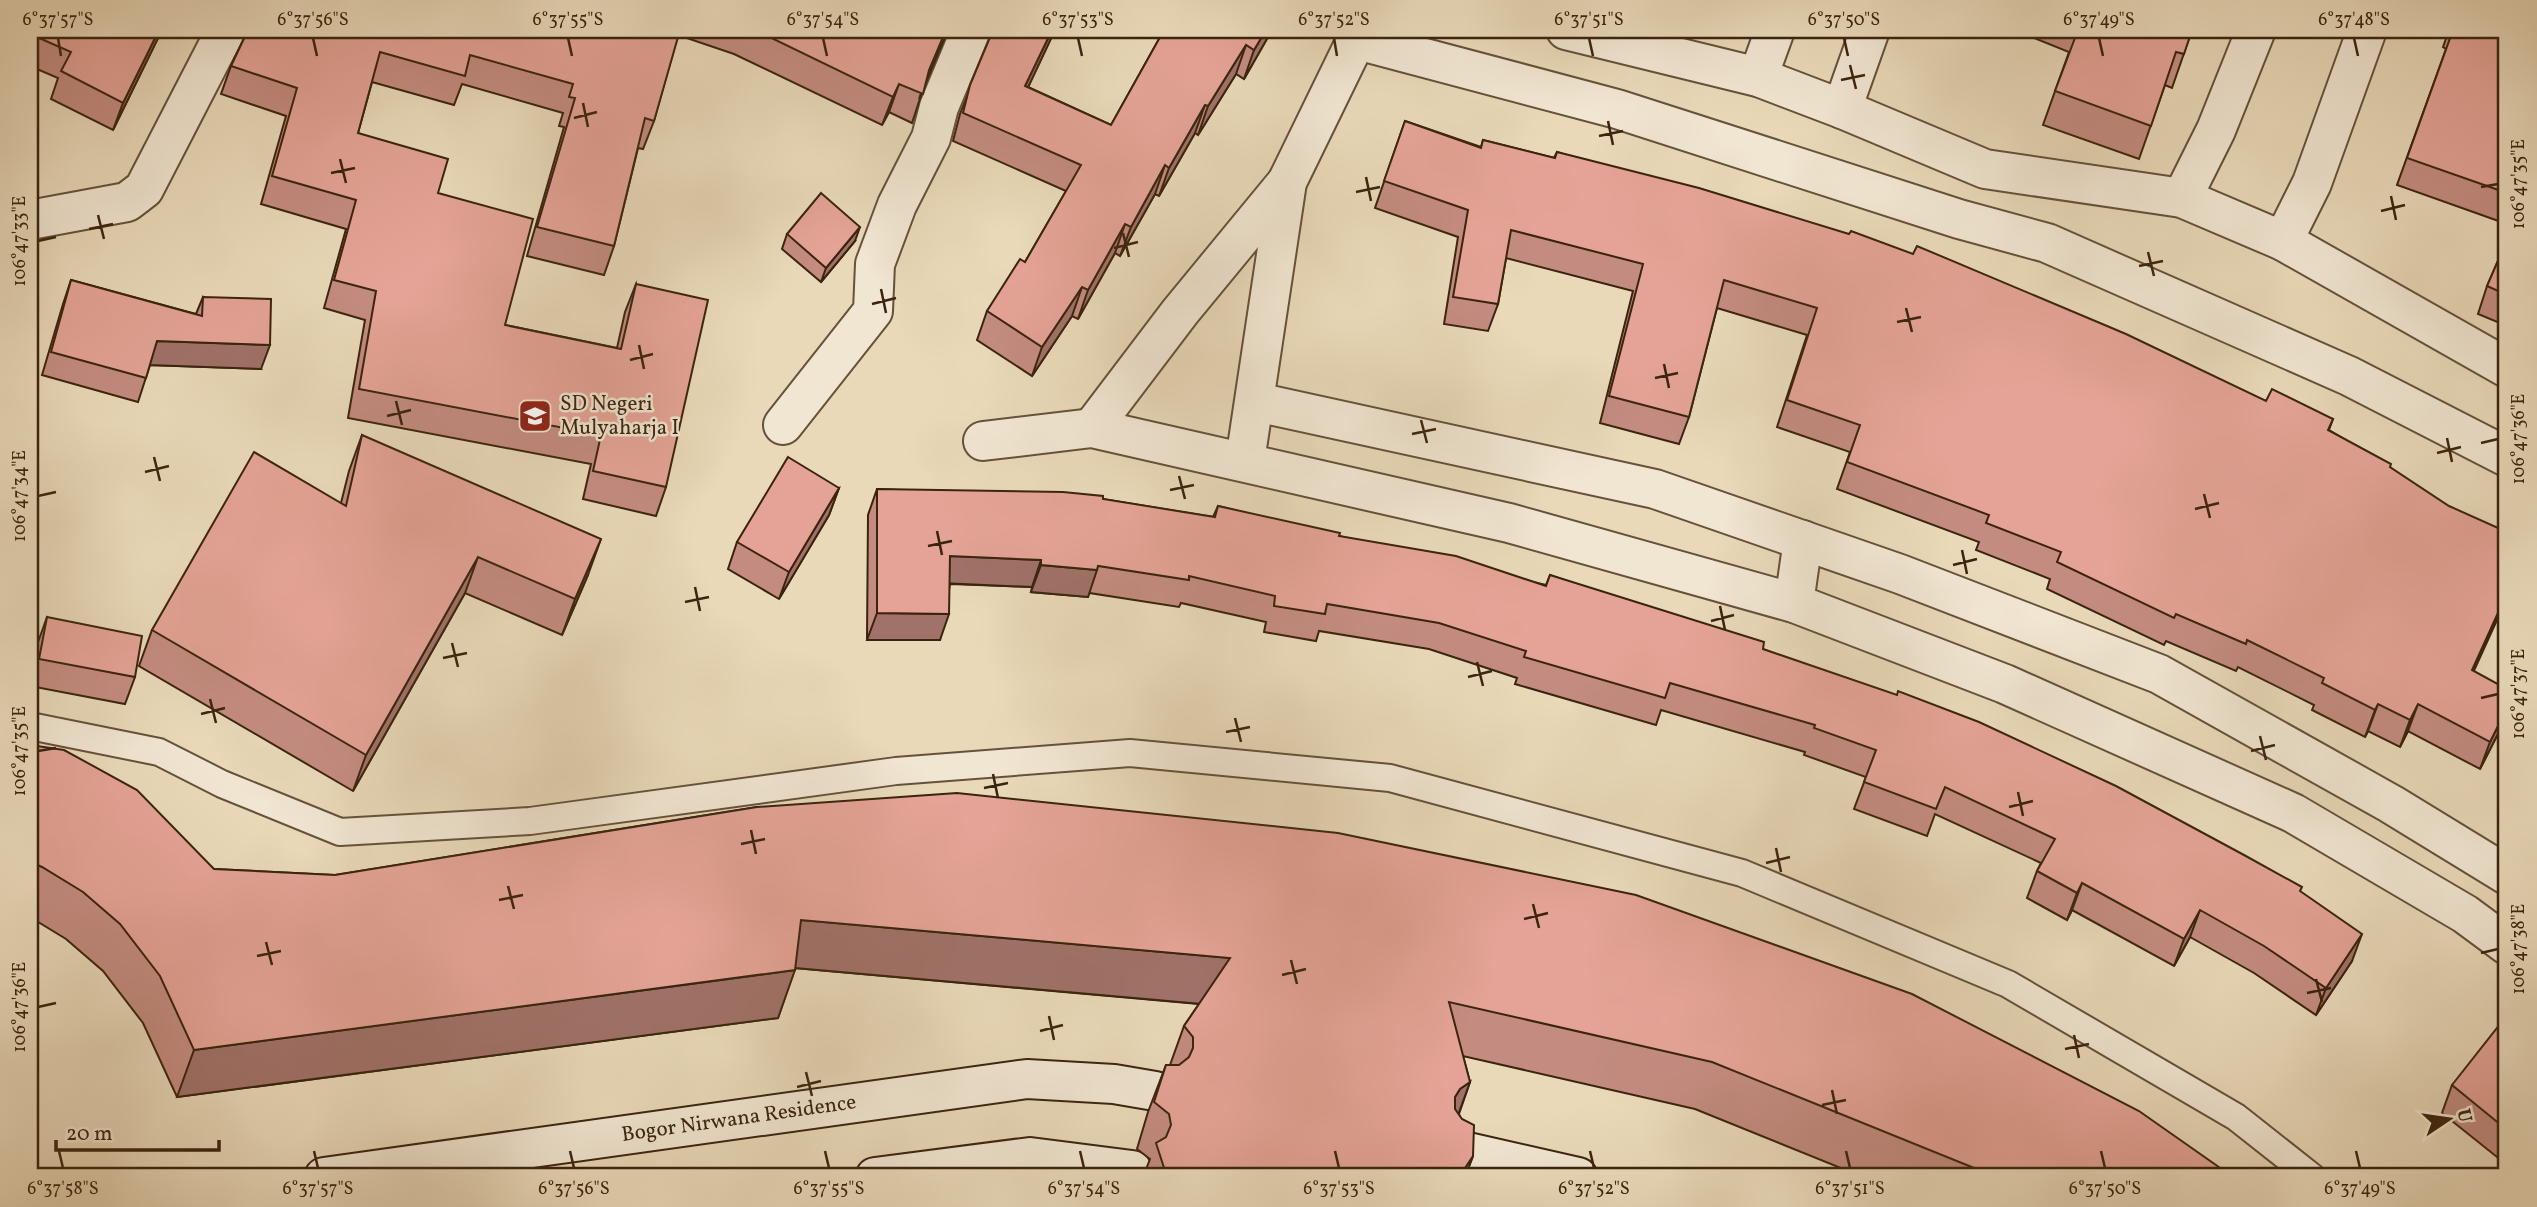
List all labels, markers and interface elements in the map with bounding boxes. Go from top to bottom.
text: 6°37'57"S [22,8,94,33]
text: 6°37'56"S [277,8,349,33]
text: 6°37'55"S [533,8,603,33]
text: 6°37'54"S [787,8,859,33]
text: 6°37'53"S [1042,8,1114,33]
text: 6°37'52"S [1298,8,1370,33]
text: 6°37'51"S [1554,8,1624,33]
text: 6°37'50"S [1808,8,1880,33]
text: 6°37'49"S [2063,8,2135,33]
text: 6°37'48"S [2318,8,2390,33]
text: 106°47'35"E [2507,139,2532,229]
text: 106°47'33"E [8,195,33,286]
place label: SD Negeri Mulyaharja I [560,390,679,443]
text: 106°47'36"E [2507,393,2532,484]
school or university icon: SD Negeri Mulyaharja I [516,397,554,435]
text: 106°47'34"E [8,450,33,542]
text: 106°47'37"E [2507,649,2532,739]
text: 106°47'35"E [8,706,33,796]
text: 106°47'38"E [2507,903,2532,994]
text: 106°47'36"E [8,961,33,1052]
north arrow [2414,1084,2484,1154]
street label: Bogor Nirwana Residence [620,1088,858,1150]
text: U [2449,1106,2478,1125]
scale bar [56,1109,219,1153]
text: 20 m [66,1120,112,1149]
text: 6°37'58"S [27,1177,99,1202]
text: 6°37'57"S [282,1177,354,1202]
text: 6°37'56"S [538,1177,610,1202]
text: 6°37'55"S [794,1177,864,1202]
text: 6°37'54"S [1048,1177,1120,1202]
text: 6°37'53"S [1303,1177,1375,1202]
text: 6°37'52"S [1558,1177,1630,1202]
text: 6°37'51"S [1815,1177,1885,1202]
text: 6°37'50"S [2069,1177,2141,1202]
text: 6°37'49"S [2324,1177,2396,1202]

